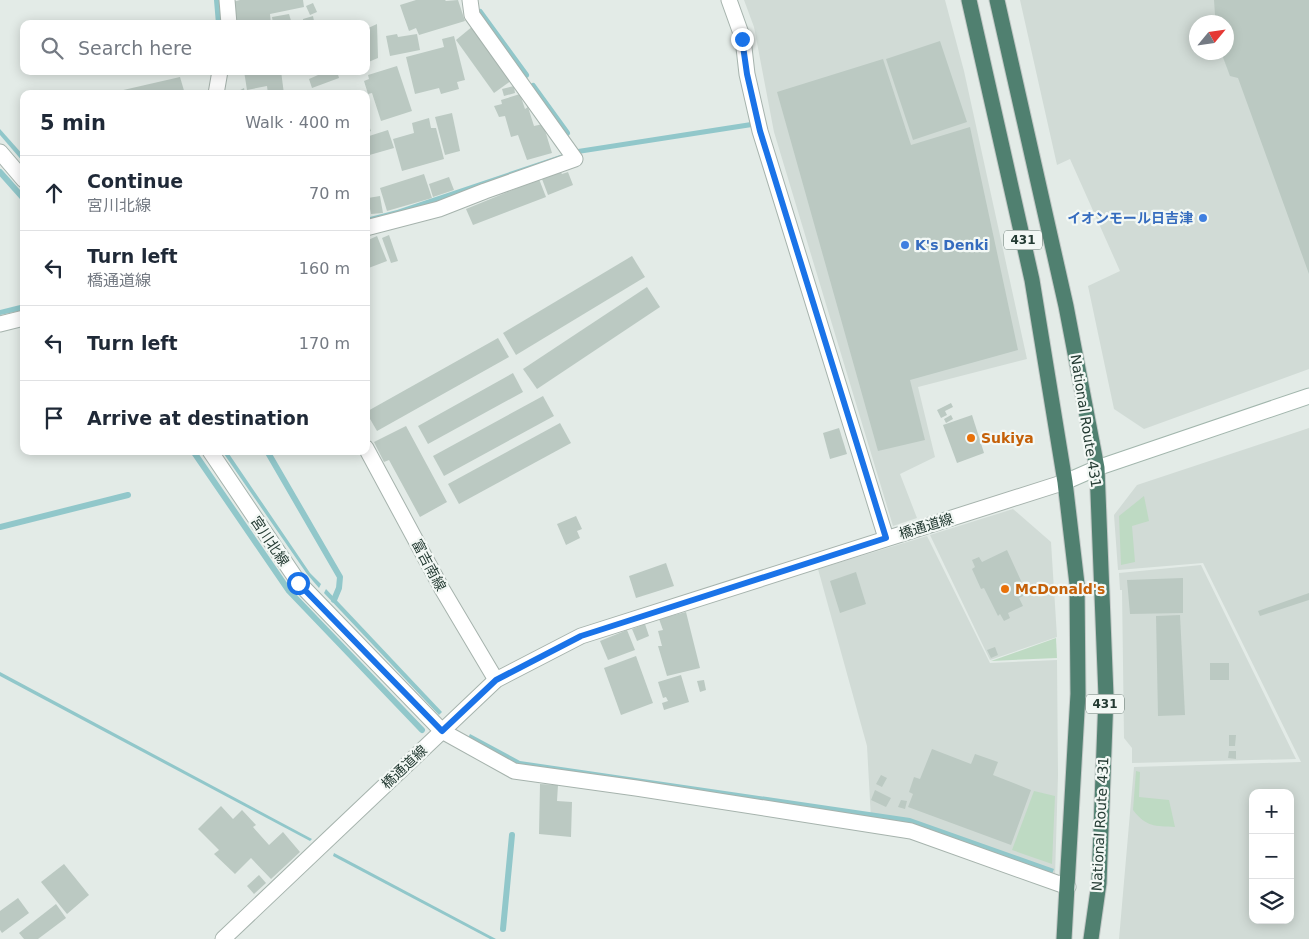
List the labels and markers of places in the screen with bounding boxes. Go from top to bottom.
place label: イオンモール日吉津 [1067,210,1193,226]
marker: イオンモール日吉津 [1197,212,1209,224]
place label: K's Denki [915,237,989,253]
marker: K's Denki [899,239,911,251]
place label: Sukiya [981,430,1034,446]
marker: Sukiya [965,432,977,444]
place label: McDonald's [1015,581,1105,597]
marker: McDonald's [999,583,1011,595]

